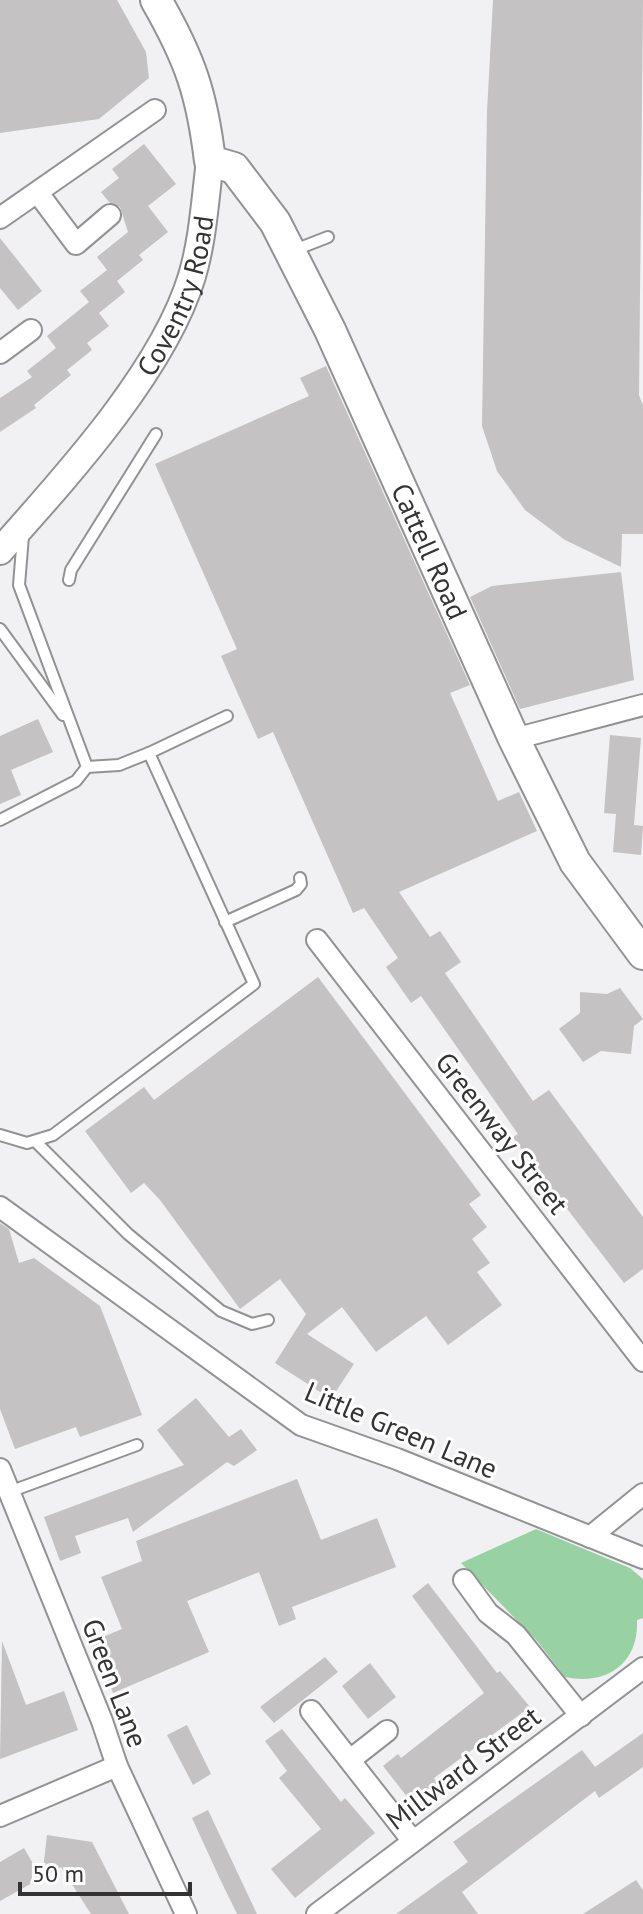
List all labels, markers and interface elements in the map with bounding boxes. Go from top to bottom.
street label: Coventry Road [128,213,222,383]
street label: Cattell Road [383,477,477,625]
street label: Greenway Street [428,1044,577,1222]
street label: Little Green Lane [299,1372,503,1487]
street label: Green Lane [74,1613,157,1752]
street label: Millward Street [378,1697,548,1838]
scale bar [20,1846,190,1896]
text: 50 m [32,1858,84,1889]

